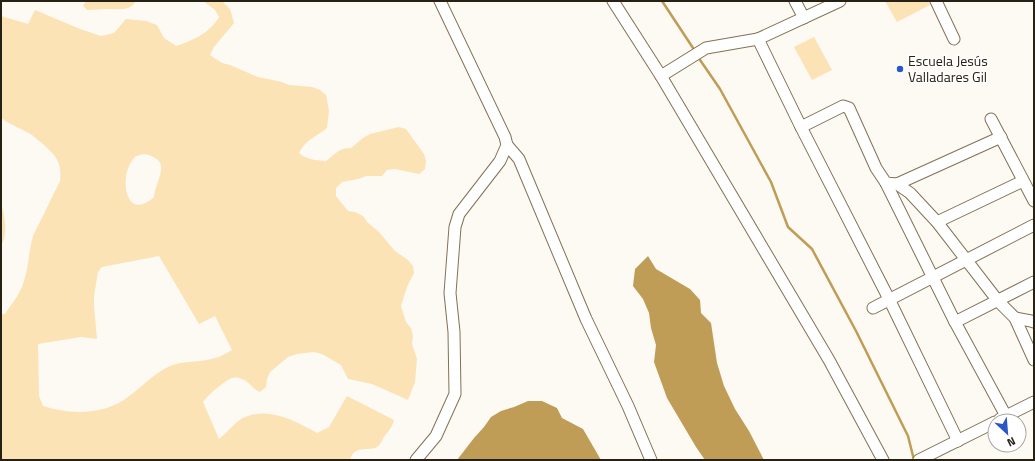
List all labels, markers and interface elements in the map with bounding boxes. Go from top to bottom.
place label: Escuela Jesús Valladares Gil [908,50,988,87]
marker: Escuela Jesús Valladares Gil [895,64,905,74]
north arrow [987,413,1027,453]
text: N [1004,433,1018,451]

